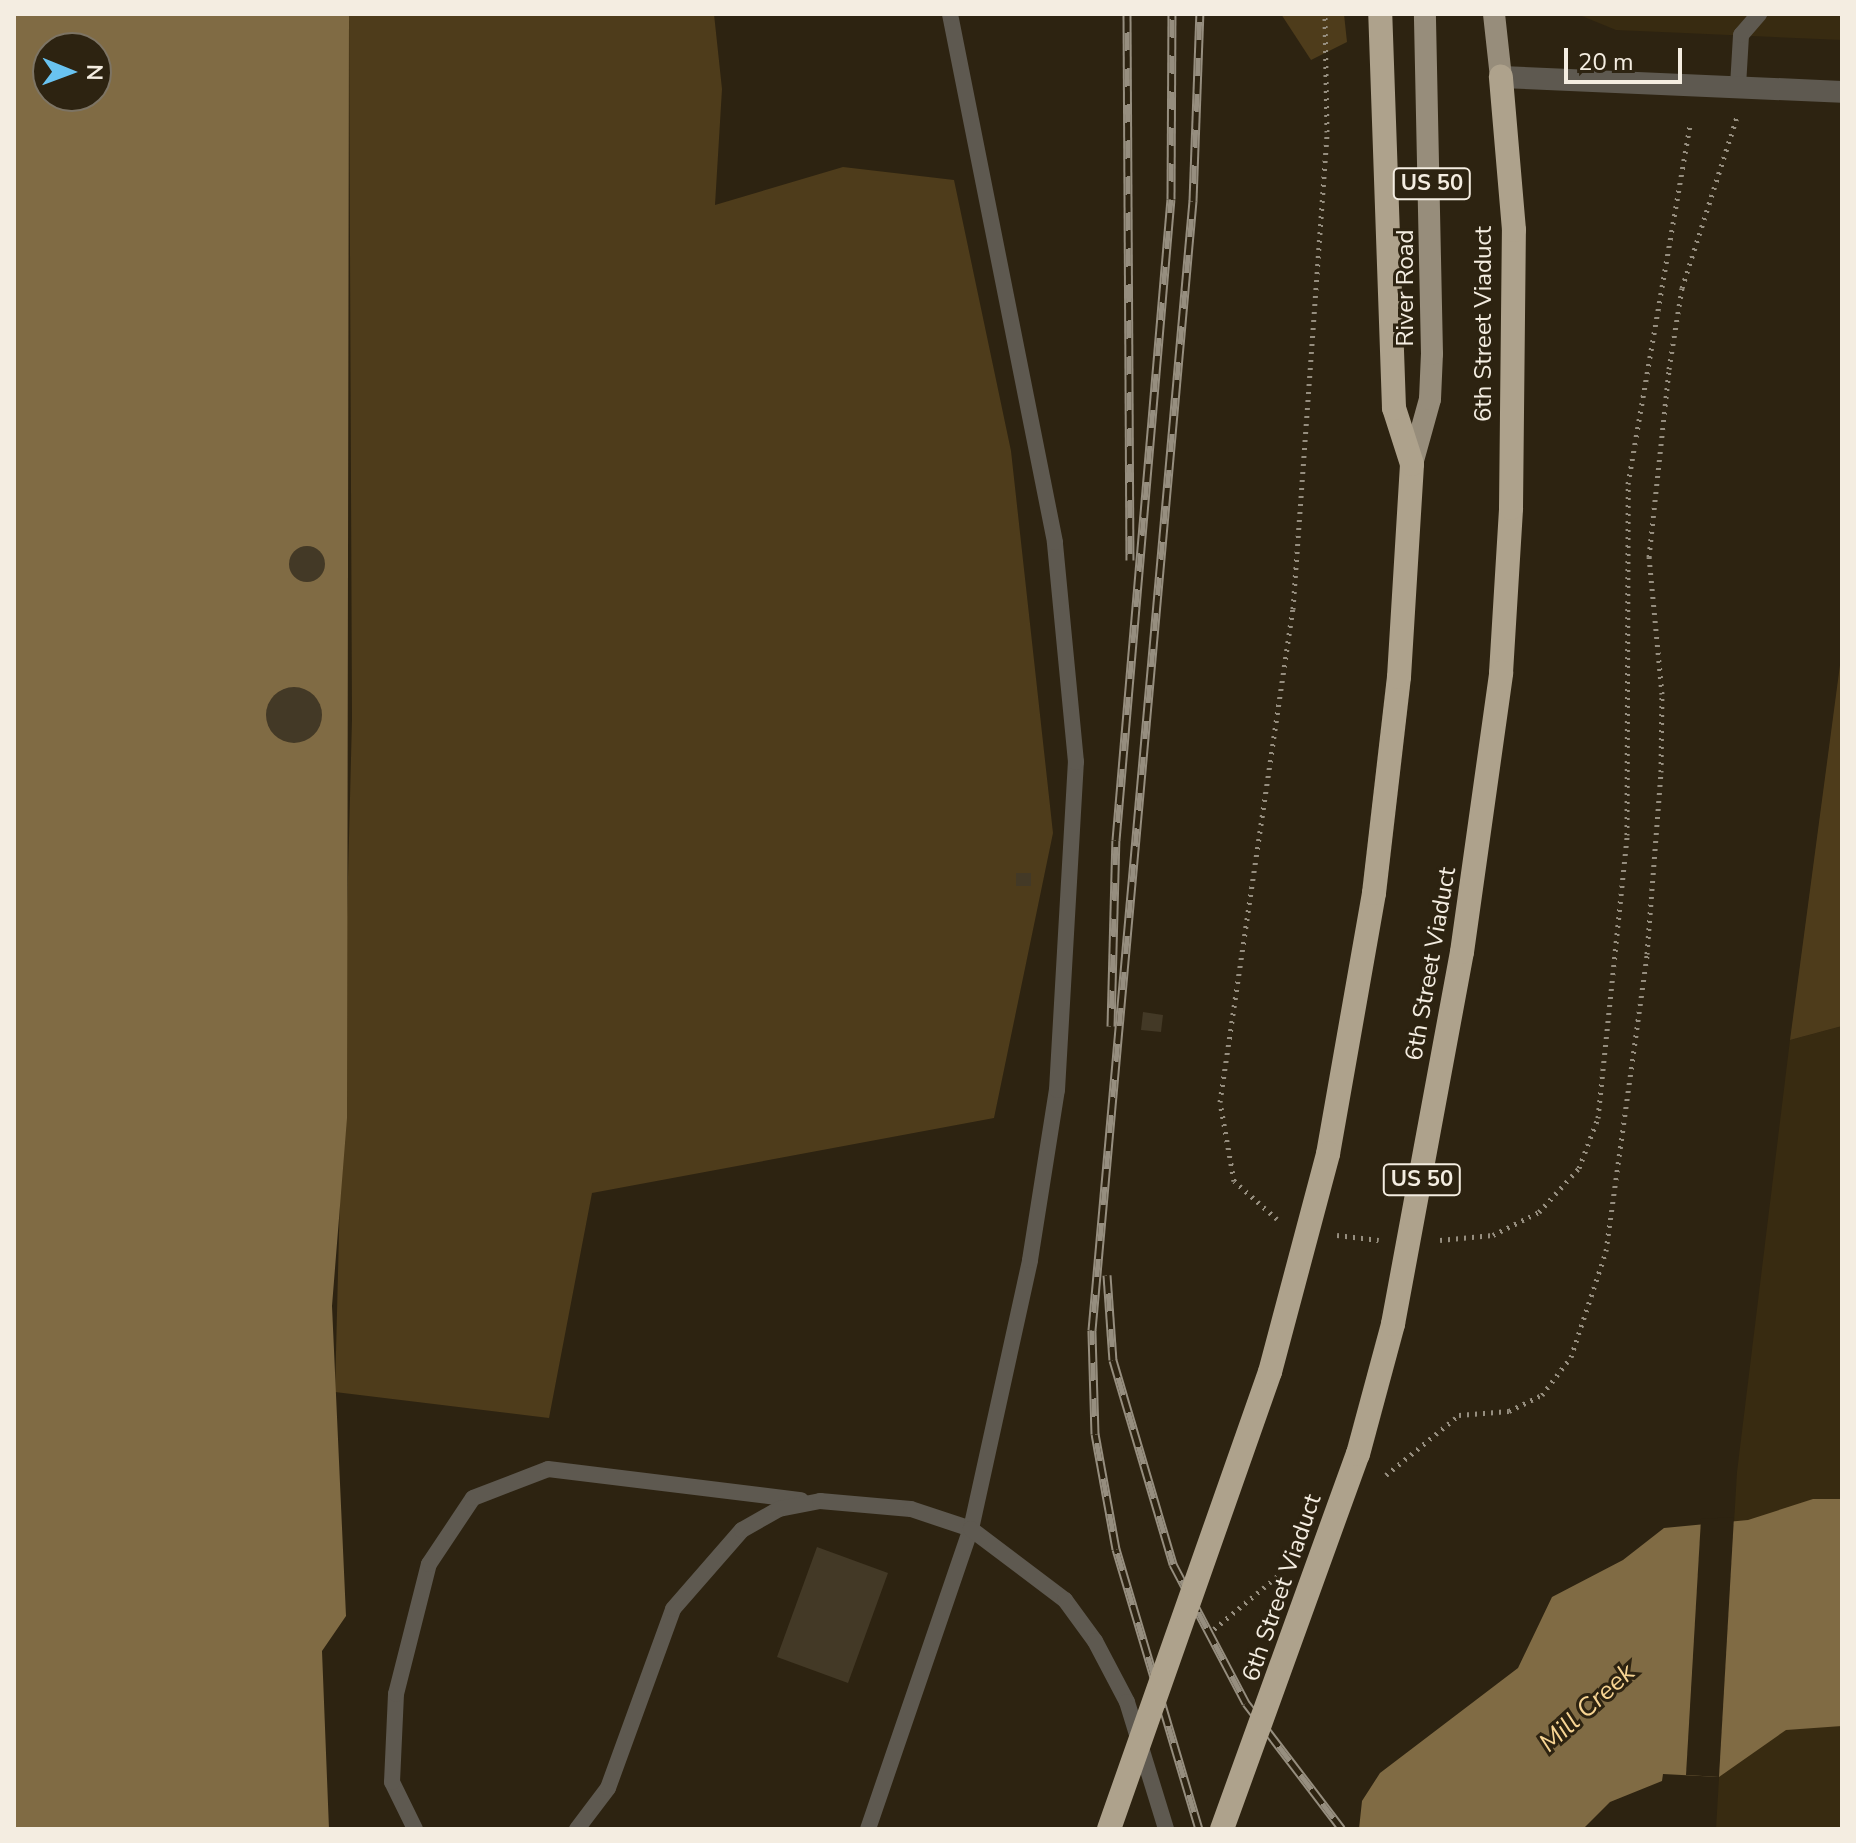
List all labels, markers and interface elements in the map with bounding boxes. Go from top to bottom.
north arrow [32,32,112,112]
scale bar [1568,32,1686,82]
text: 20 m [1578,46,1634,78]
text: N [79,64,109,81]
road number: US 50 [1392,166,1472,202]
street label: 6th Street Viaduct [1470,226,1498,422]
street label: River Road [1392,229,1420,347]
street label: 6th Street Viaduct [1400,865,1462,1063]
road number: US 50 [1382,1162,1462,1198]
street label: 6th Street Viaduct [1236,1491,1328,1685]
water label: Mill Creek [1533,1657,1641,1759]

